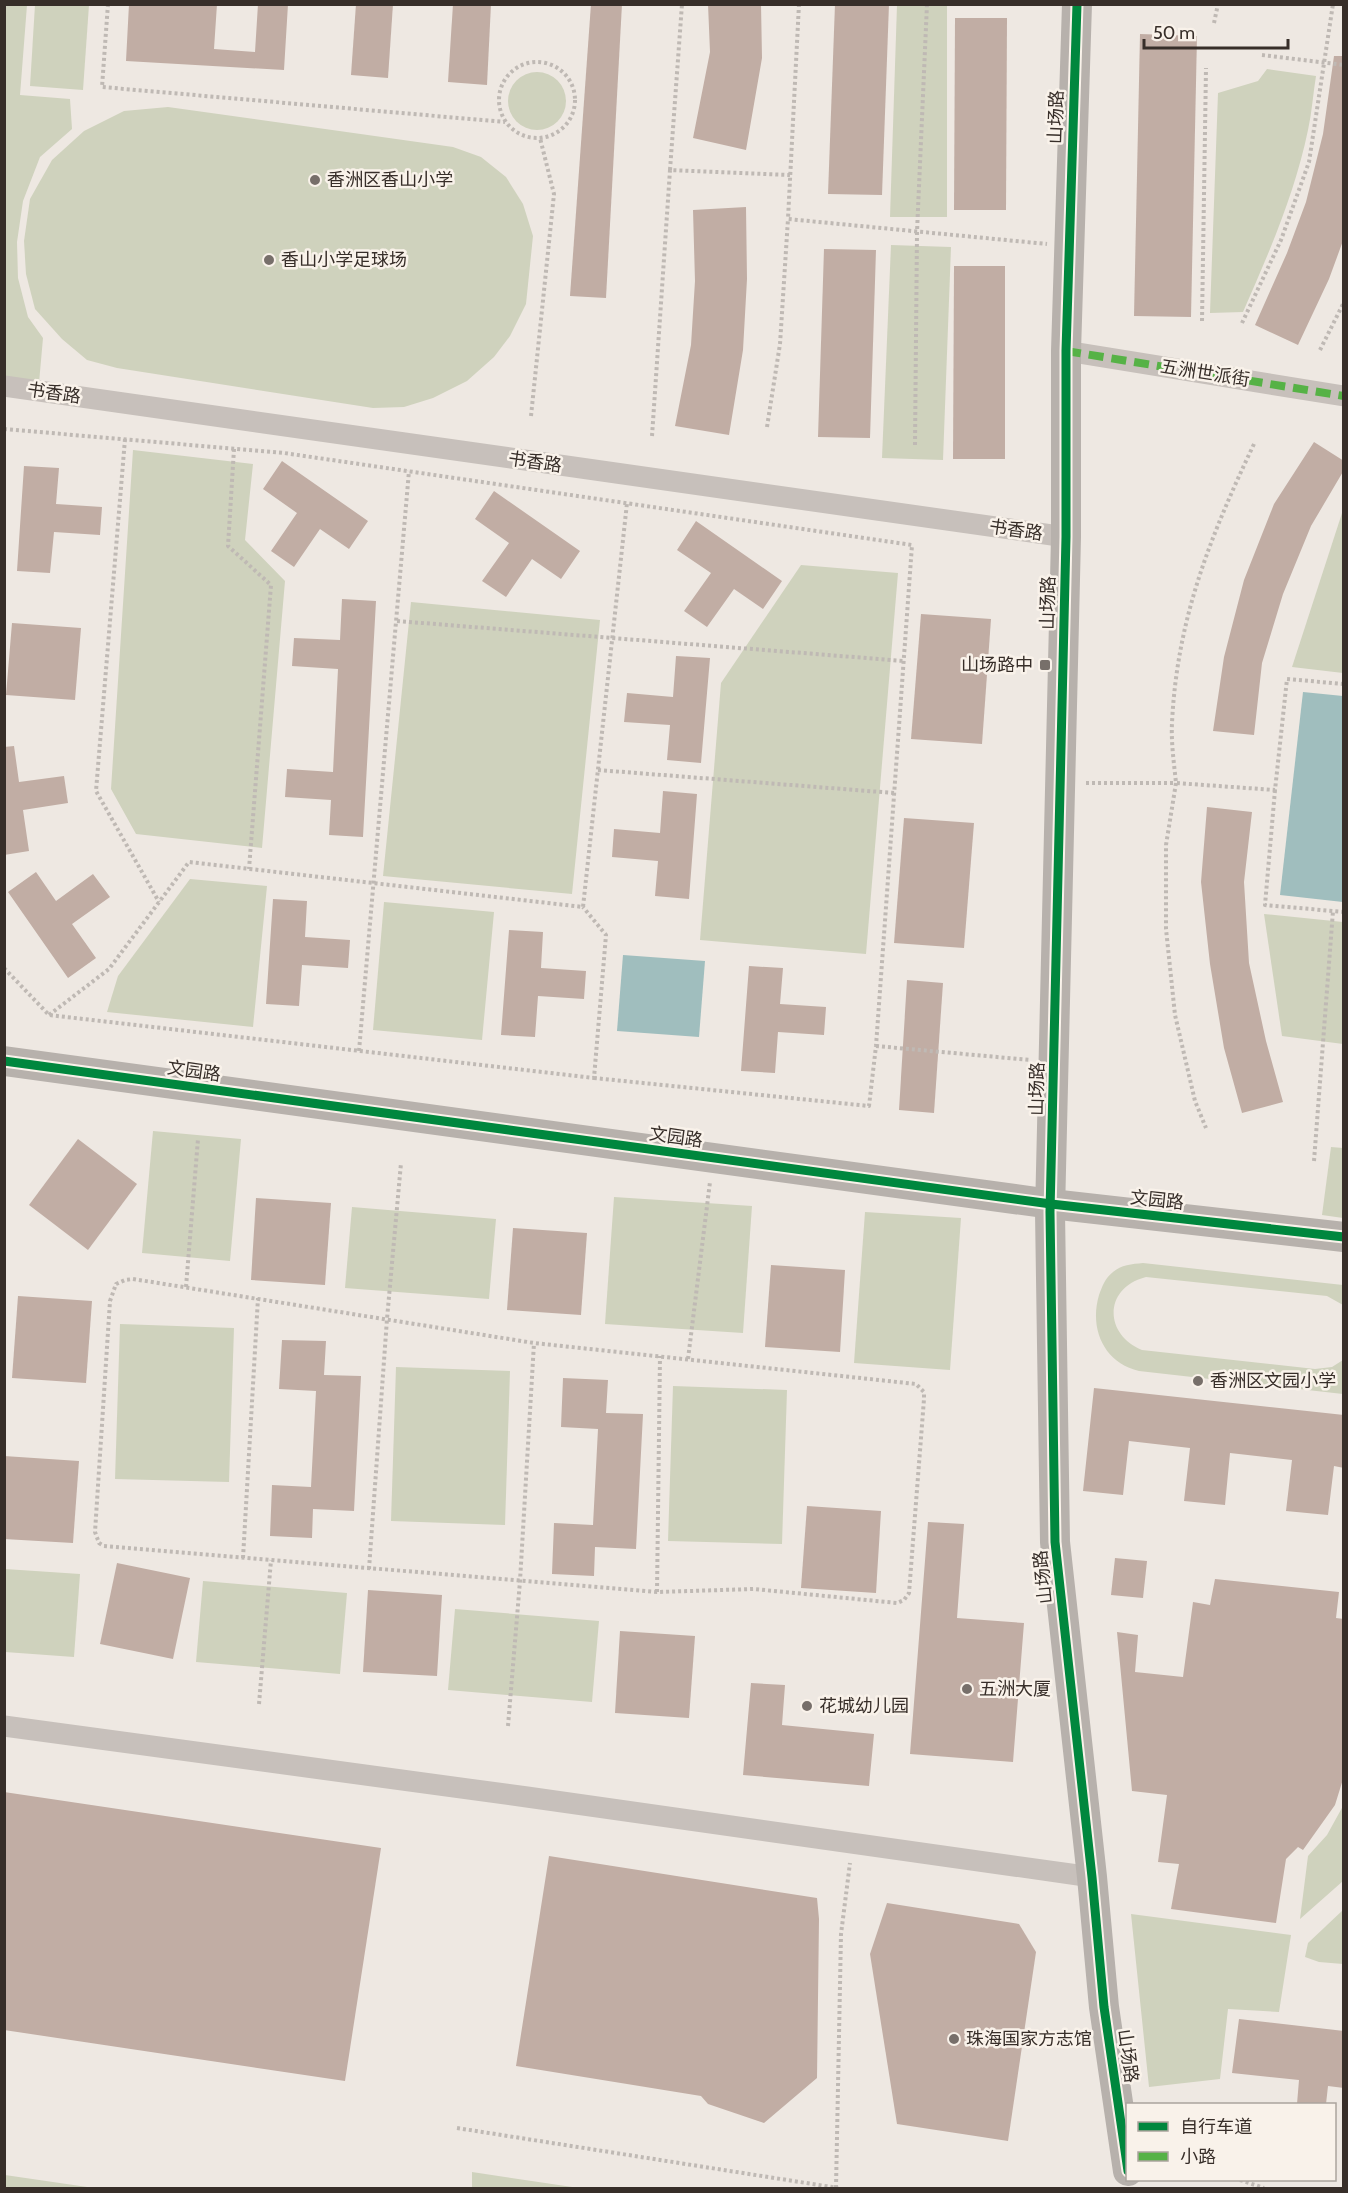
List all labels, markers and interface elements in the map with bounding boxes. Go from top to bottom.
scale bar [1144,12,1288,50]
text: 50 m [1153,22,1195,44]
street label: 山场路 [1044,90,1068,144]
place label: 香洲区香山小学 [327,169,453,191]
marker: 香洲区香山小学 [308,173,322,187]
place label: 香山小学足球场 [281,249,407,271]
marker: 香山小学足球场 [262,253,276,267]
street label: 五洲世派街 [1159,355,1251,391]
street label: 书香路 [26,378,82,408]
street label: 书香路 [507,447,563,477]
street label: 书香路 [988,515,1044,545]
street label: 山场路 [1037,576,1059,630]
place label: 山场路中 [961,654,1033,676]
marker: 山场路中 [1038,658,1052,672]
street label: 文园路 [166,1056,222,1086]
street label: 山场路 [1026,1062,1048,1116]
street label: 文园路 [648,1122,704,1152]
street label: 文园路 [1129,1186,1185,1214]
place label: 香洲区文园小学 [1210,1370,1336,1392]
marker: 香洲区文园小学 [1191,1374,1205,1388]
street label: 山场路 [1029,1549,1057,1605]
place label: 五洲大厦 [979,1678,1051,1700]
marker: 五洲大厦 [960,1682,974,1696]
place label: 花城幼儿园 [819,1695,909,1717]
marker: 花城幼儿园 [800,1699,814,1713]
place label: 珠海国家方志馆 [966,2028,1092,2050]
street label: 山场路 [1113,2028,1143,2084]
marker: 珠海国家方志馆 [947,2032,961,2046]
legend [1126,2103,1336,2181]
text: 自行车道 [1180,2116,1252,2138]
text: 小路 [1180,2146,1216,2168]

